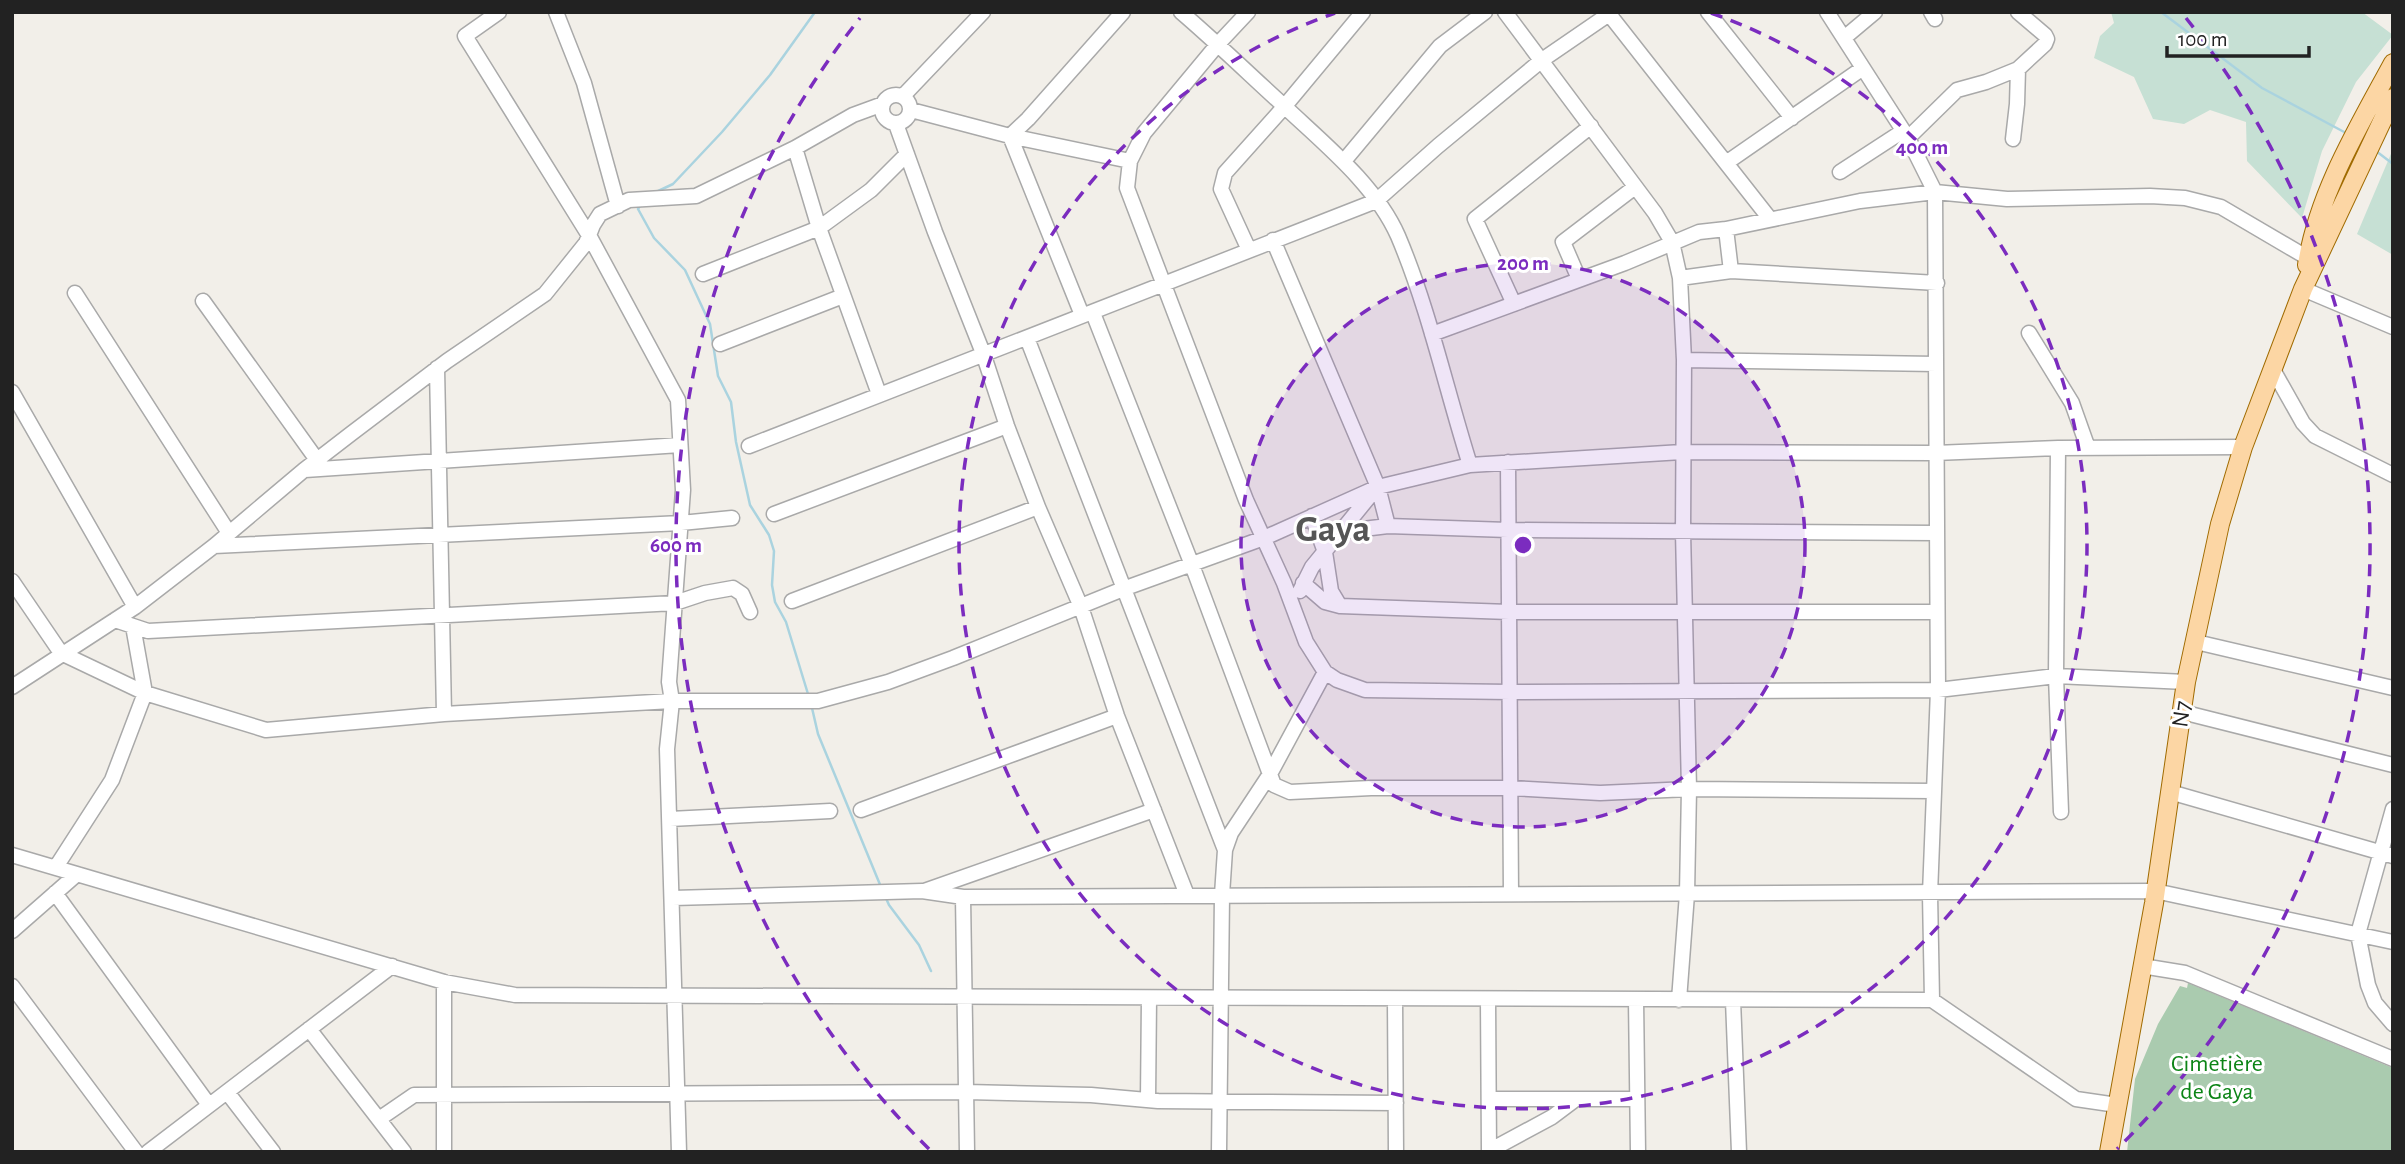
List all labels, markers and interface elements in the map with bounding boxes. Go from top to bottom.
scale bar [2167,14,2309,58]
text: 100 m [2178,29,2228,50]
text: 400 m [1896,137,1948,158]
text: 200 m [1497,253,1549,274]
district label: Gaya [1295,511,1371,549]
centre of rings [1511,533,1535,557]
text: 600 m [650,535,702,556]
street label: N7 [2168,699,2196,729]
park label: Cimetière de Gaya [2171,1052,2263,1104]

